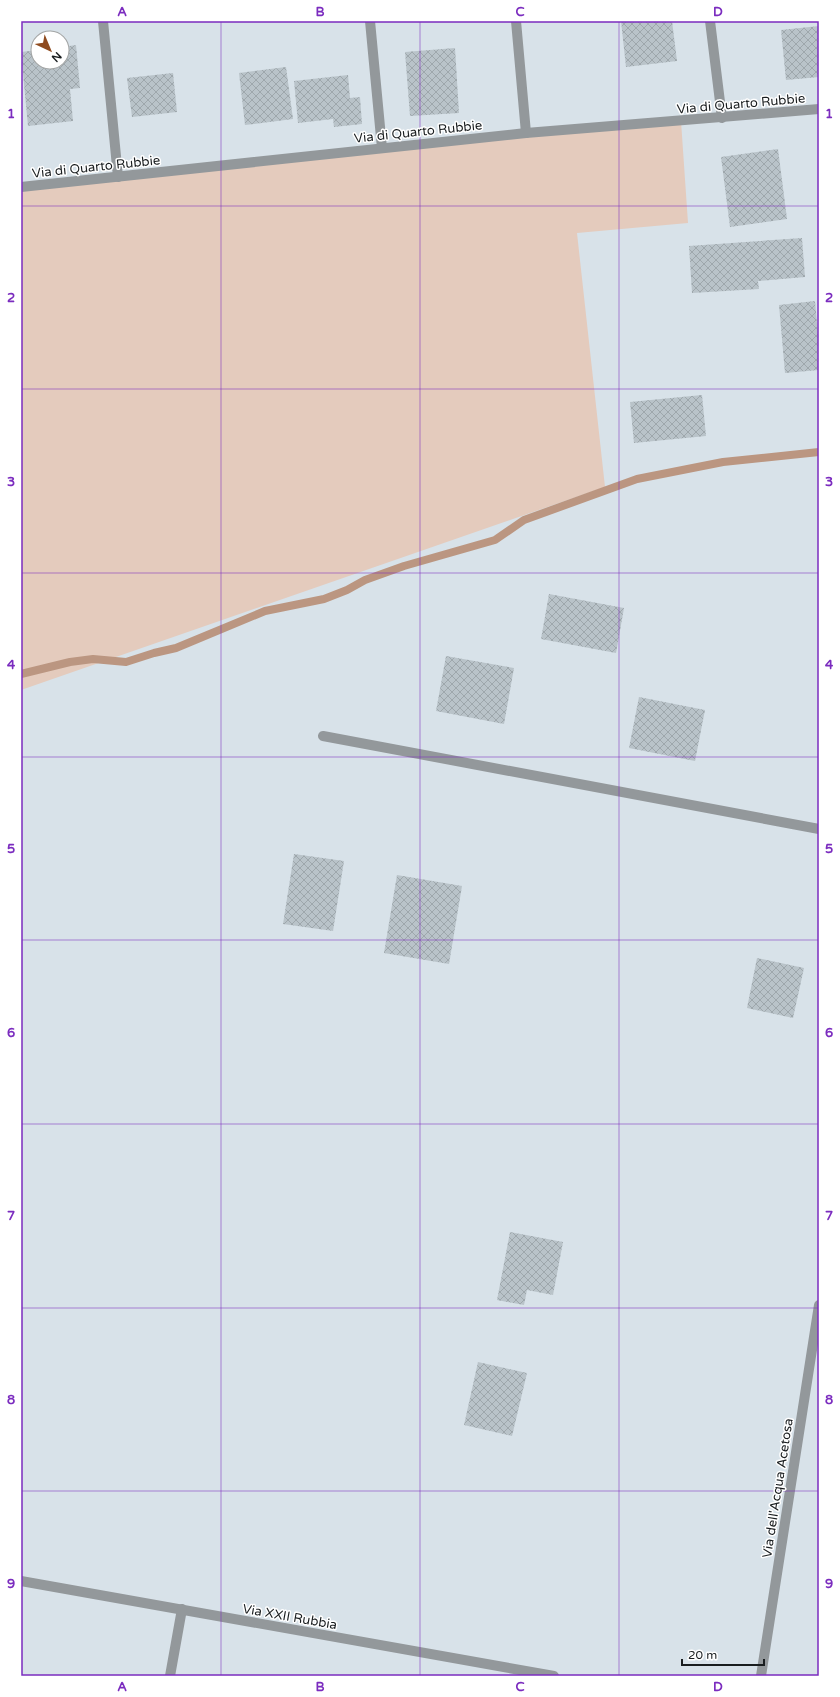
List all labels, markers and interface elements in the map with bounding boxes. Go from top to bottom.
text: A [117,4,127,20]
text: B [315,4,325,20]
text: C [515,4,525,20]
text: D [713,4,723,20]
north arrow [30,30,70,70]
text: N [49,49,64,65]
street label: Via di Quarto Rubbie [676,90,806,118]
text: 1 [7,106,15,122]
text: 1 [825,106,833,122]
street label: Via di Quarto Rubbie [353,117,483,147]
street label: Via di Quarto Rubbie [31,152,161,182]
text: 2 [7,290,15,306]
text: 2 [825,290,833,306]
text: 3 [7,474,15,490]
text: 3 [825,474,833,490]
text: 4 [7,657,16,673]
text: 4 [825,657,834,673]
text: 5 [7,841,15,857]
text: 5 [825,841,833,857]
text: 6 [7,1025,15,1041]
text: 6 [825,1025,833,1041]
text: 7 [7,1208,15,1224]
text: 7 [825,1208,833,1224]
text: 8 [7,1392,15,1408]
text: 8 [825,1392,833,1408]
street label: Via dell'Acqua Acetosa [759,1417,797,1559]
text: 9 [7,1576,15,1592]
text: 9 [825,1576,833,1592]
street label: Via XXII Rubbia [241,1601,338,1633]
scale bar [682,1641,764,1667]
text: 20 m [688,1648,717,1662]
text: A [117,1679,127,1695]
text: B [315,1679,325,1695]
text: C [515,1679,525,1695]
text: D [713,1679,723,1695]

